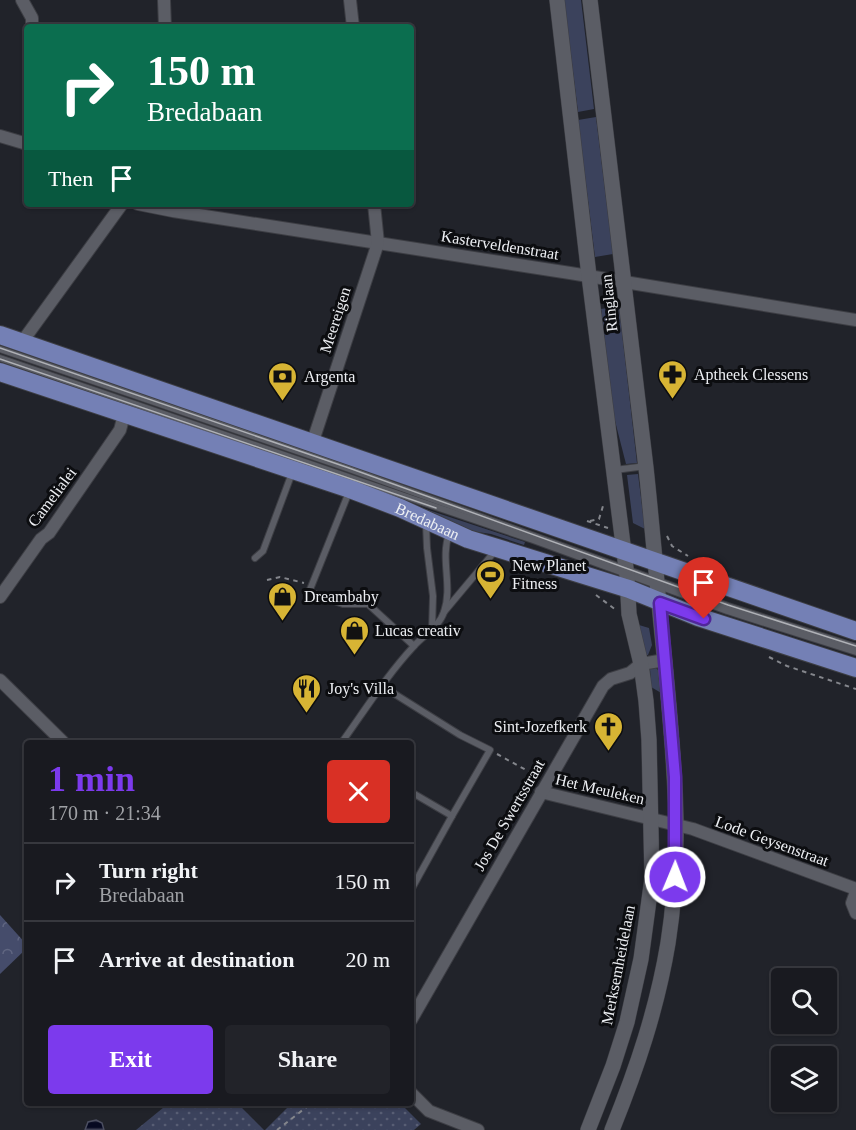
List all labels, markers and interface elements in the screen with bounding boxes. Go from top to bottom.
icon: right [48,48,126,126]
text: 150 m [147,48,256,94]
text: Bredabaan [147,97,262,127]
icon: arrive [105,162,138,195]
text: Then [48,166,93,191]
street label: Kasterveldenstraat [440,227,561,263]
street label: Ringlaan [598,273,621,333]
street label: Meereigen [316,285,355,355]
pharmacy icon: Aptheek Clessens [657,358,689,400]
bank icon: Argenta [267,360,299,402]
place label: Aptheek Clessens [694,366,808,384]
place label: Argenta [304,368,355,386]
street label: Camelialei [24,464,80,530]
street label: Bredabaan [393,499,462,543]
place label: New Planet Fitness [512,557,587,592]
pin [678,557,729,619]
sports icon: New Planet Fitness [475,558,507,600]
icon: arrive [687,566,720,599]
shop icon: Dreambaby [267,580,299,622]
place label: Dreambaby [304,588,379,606]
shop icon: Lucas creativ [338,614,370,656]
place label: Lucas creativ [375,622,461,639]
restaurant icon: Joy's Villa [291,672,323,714]
place label: Joy's Villa [328,680,394,698]
church icon: Sint-Jozefkerk [592,710,624,752]
place label: Sint-Jozefkerk [494,718,587,735]
street label: Jos De Swertsstraat [470,756,548,874]
text: 1 min [48,759,135,799]
button: close [327,760,390,823]
street label: Het Meuleken [554,770,646,808]
text: 170 m · 21:34 [48,802,161,824]
street label: Lode Geysenstraat [713,813,832,871]
position arrow [643,845,707,909]
text: Turn right [99,858,198,883]
icon: right [48,866,81,899]
text: 150 m [334,869,390,894]
text: Bredabaan [99,884,185,906]
street label: Merksemheidelaan [598,904,638,1026]
icon: arrive [48,944,81,977]
text: Arrive at destination [99,947,295,972]
text: 20 m [345,947,390,972]
map controls [771,968,837,1112]
button: search [771,968,837,1034]
button: Exit [48,1025,213,1094]
button: Share [225,1025,390,1094]
button: layers [771,1046,837,1112]

